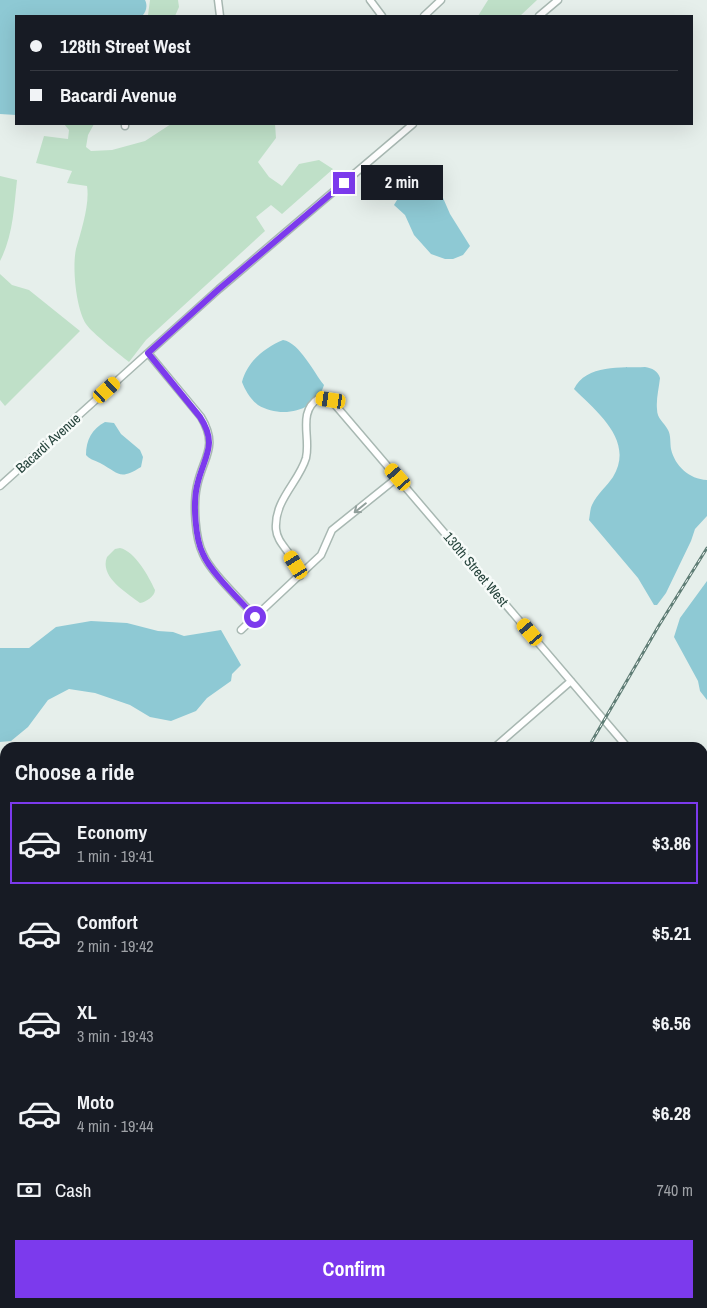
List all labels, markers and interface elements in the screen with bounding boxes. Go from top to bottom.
text: 128th Street West [60,33,190,59]
text: Bacardi Avenue [60,82,177,108]
callout: 2 min [362,166,444,200]
text: 2 min [385,171,419,193]
route end [333,172,355,194]
car [90,374,123,406]
car [315,390,346,410]
street label: Bacardi Avenue [12,409,84,477]
car [382,461,413,493]
one-way arrow [354,502,367,513]
street label: 130th Street West [440,528,512,610]
car [281,548,310,582]
route start [244,606,266,628]
car [514,616,545,648]
text: Choose a ride [15,757,134,787]
text: Economy [77,819,147,845]
icon: car [17,821,62,866]
text: $3.86 [652,830,691,856]
text: 1 min · 19:41 [77,845,154,867]
text: Comfort [77,909,138,935]
icon: car [17,911,62,956]
text: $5.21 [652,920,691,946]
text: 2 min · 19:42 [77,935,154,957]
text: XL [77,999,97,1025]
icon: car [17,1001,62,1046]
text: $6.56 [652,1010,691,1036]
text: 3 min · 19:43 [77,1025,154,1047]
text: Moto [77,1089,114,1115]
icon: car [17,1091,62,1136]
text: $6.28 [652,1100,691,1126]
text: 4 min · 19:44 [77,1115,154,1137]
icon: cash [15,1176,43,1204]
text: Cash [55,1177,91,1203]
text: 740 m [657,1179,693,1201]
button: Confirm [15,1240,693,1298]

